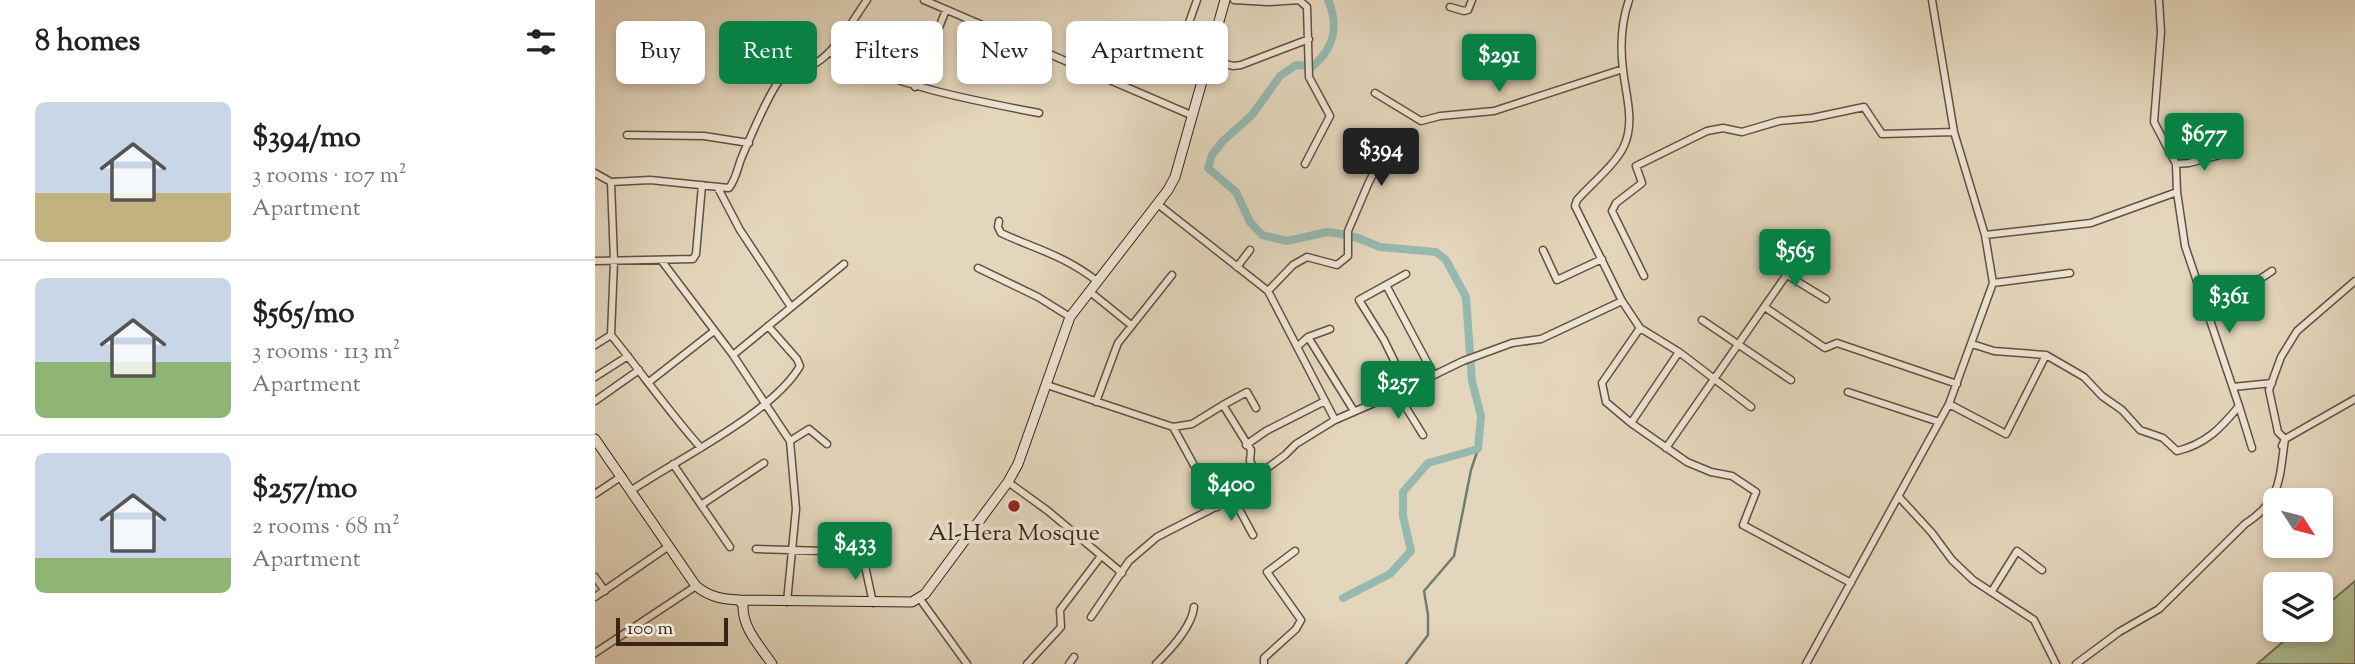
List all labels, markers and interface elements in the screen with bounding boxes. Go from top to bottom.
text: 8 homes [35,21,140,64]
chip: Buy [616,21,705,84]
chip: Rent [719,21,817,84]
chip: Filters [831,21,943,84]
chip: New [957,21,1052,84]
chip: Apartment [1066,21,1228,84]
icon: filters [522,23,560,61]
pin: $291 [1458,34,1540,94]
text: $291 [1478,40,1520,73]
pin: $677 [2163,114,2245,173]
text: $394/mo [252,117,361,160]
text: $677 [2181,119,2227,152]
pin: $394 [1340,128,1422,188]
icon: home [91,130,175,214]
text: $394 [1359,134,1403,167]
text: 3 rooms · 107 m² [252,160,407,193]
text: Apartment [252,193,361,226]
pin: $565 [1754,230,1836,289]
text: $565 [1775,235,1815,268]
pin: $361 [2188,276,2270,335]
text: $361 [2209,281,2249,314]
text: $565/mo [252,293,355,336]
icon: home [91,306,175,390]
text: 3 rooms · 113 m² [252,336,400,369]
pin: $257 [1357,362,1439,421]
text: $257 [1377,367,1419,400]
text: Apartment [252,369,361,402]
pin: $400 [1190,463,1272,523]
text: $257/mo [252,468,357,511]
text: $400 [1207,469,1255,502]
icon: home [91,481,175,565]
north arrow [2263,488,2333,558]
map controls [2263,488,2333,642]
marker: Al-Hera Mosque [1006,498,1022,514]
text: 2 rooms · 68 m² [252,511,400,544]
place label: Al-Hera Mosque [928,517,1100,551]
pin: $433 [814,522,896,582]
text: $433 [834,528,876,561]
text: Apartment [252,544,361,577]
button: layers [2263,572,2333,642]
scale bar [616,615,728,647]
text: 100 m [627,616,673,643]

